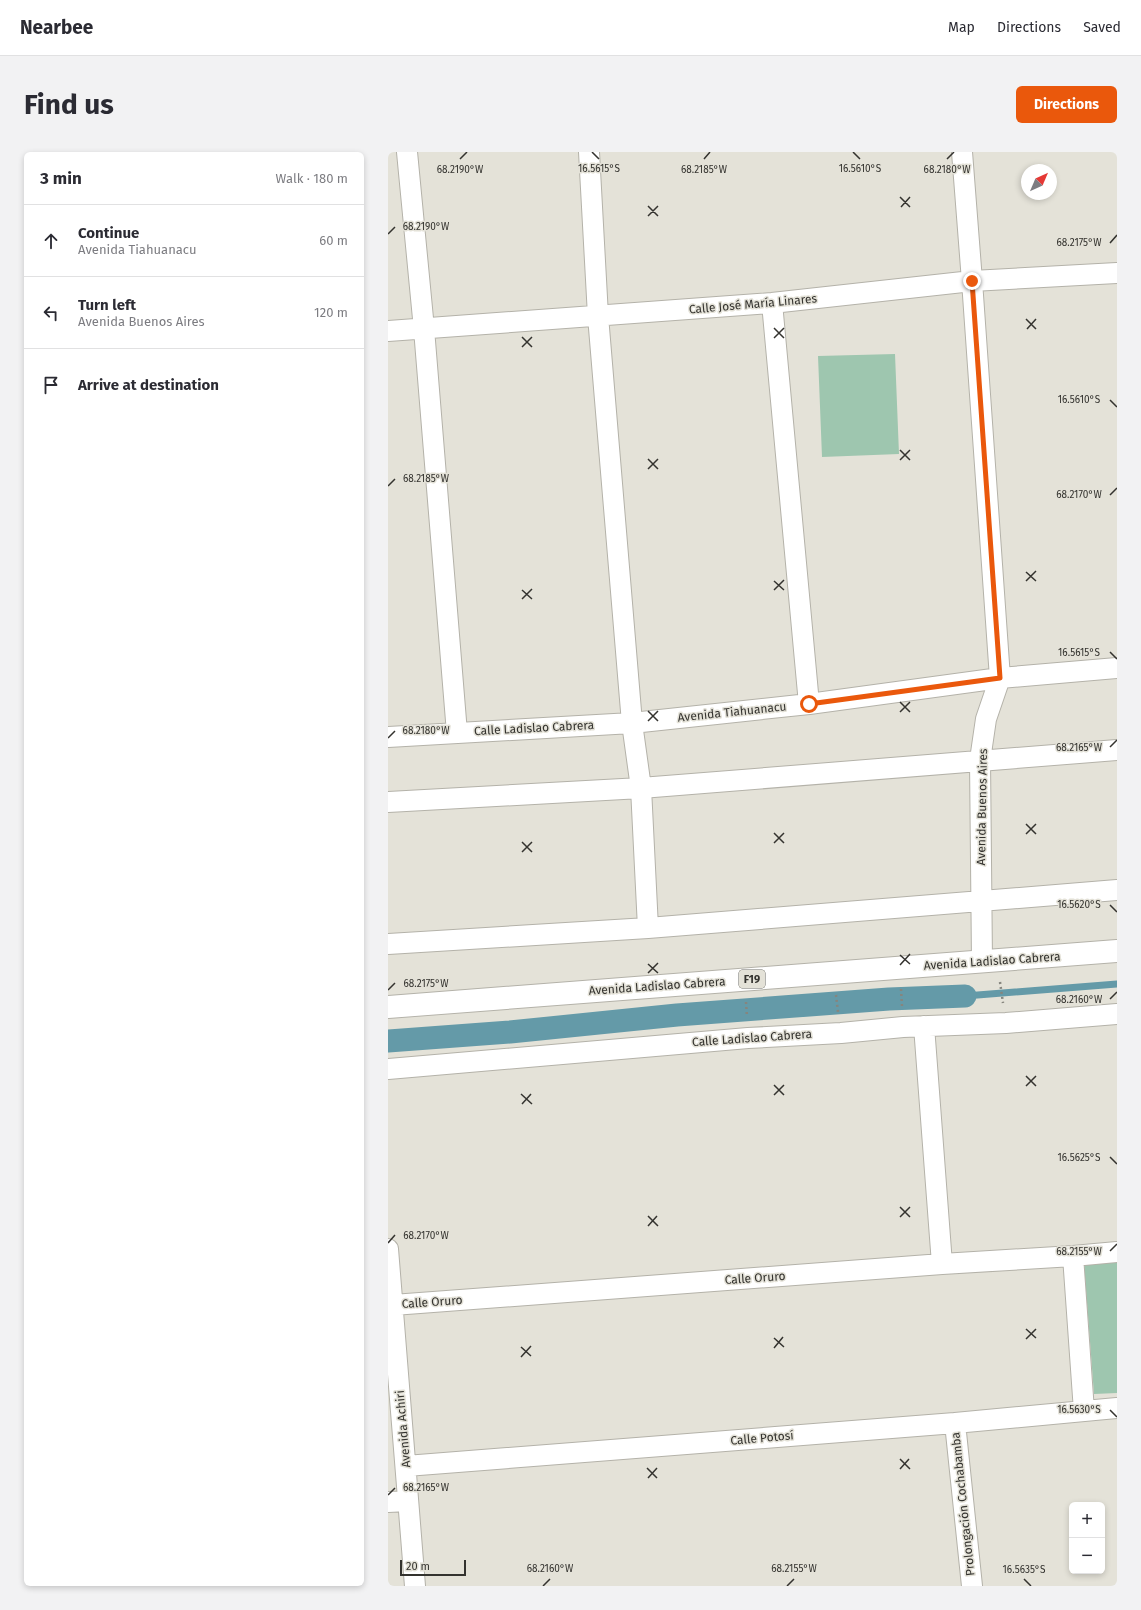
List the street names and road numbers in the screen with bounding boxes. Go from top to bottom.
street label: Calle José María Linares [688,291,818,317]
street label: Avenida Tiahuanacu [677,699,787,725]
street label: Calle Ladislao Cabrera [474,718,594,738]
street label: Avenida Buenos Aires [974,748,990,866]
street label: Avenida Ladislao Cabrera [923,949,1061,973]
road number: F19 [739,970,765,988]
street label: Avenida Ladislao Cabrera [588,974,726,998]
street label: Calle Ladislao Cabrera [692,1027,812,1049]
street label: Calle Oruro [724,1269,786,1287]
street label: Calle Oruro [401,1293,463,1311]
street label: Avenida Achiri [393,1390,413,1468]
street label: Calle Potosí [730,1428,795,1448]
street label: Prolongación Cochabamba [948,1431,978,1577]

